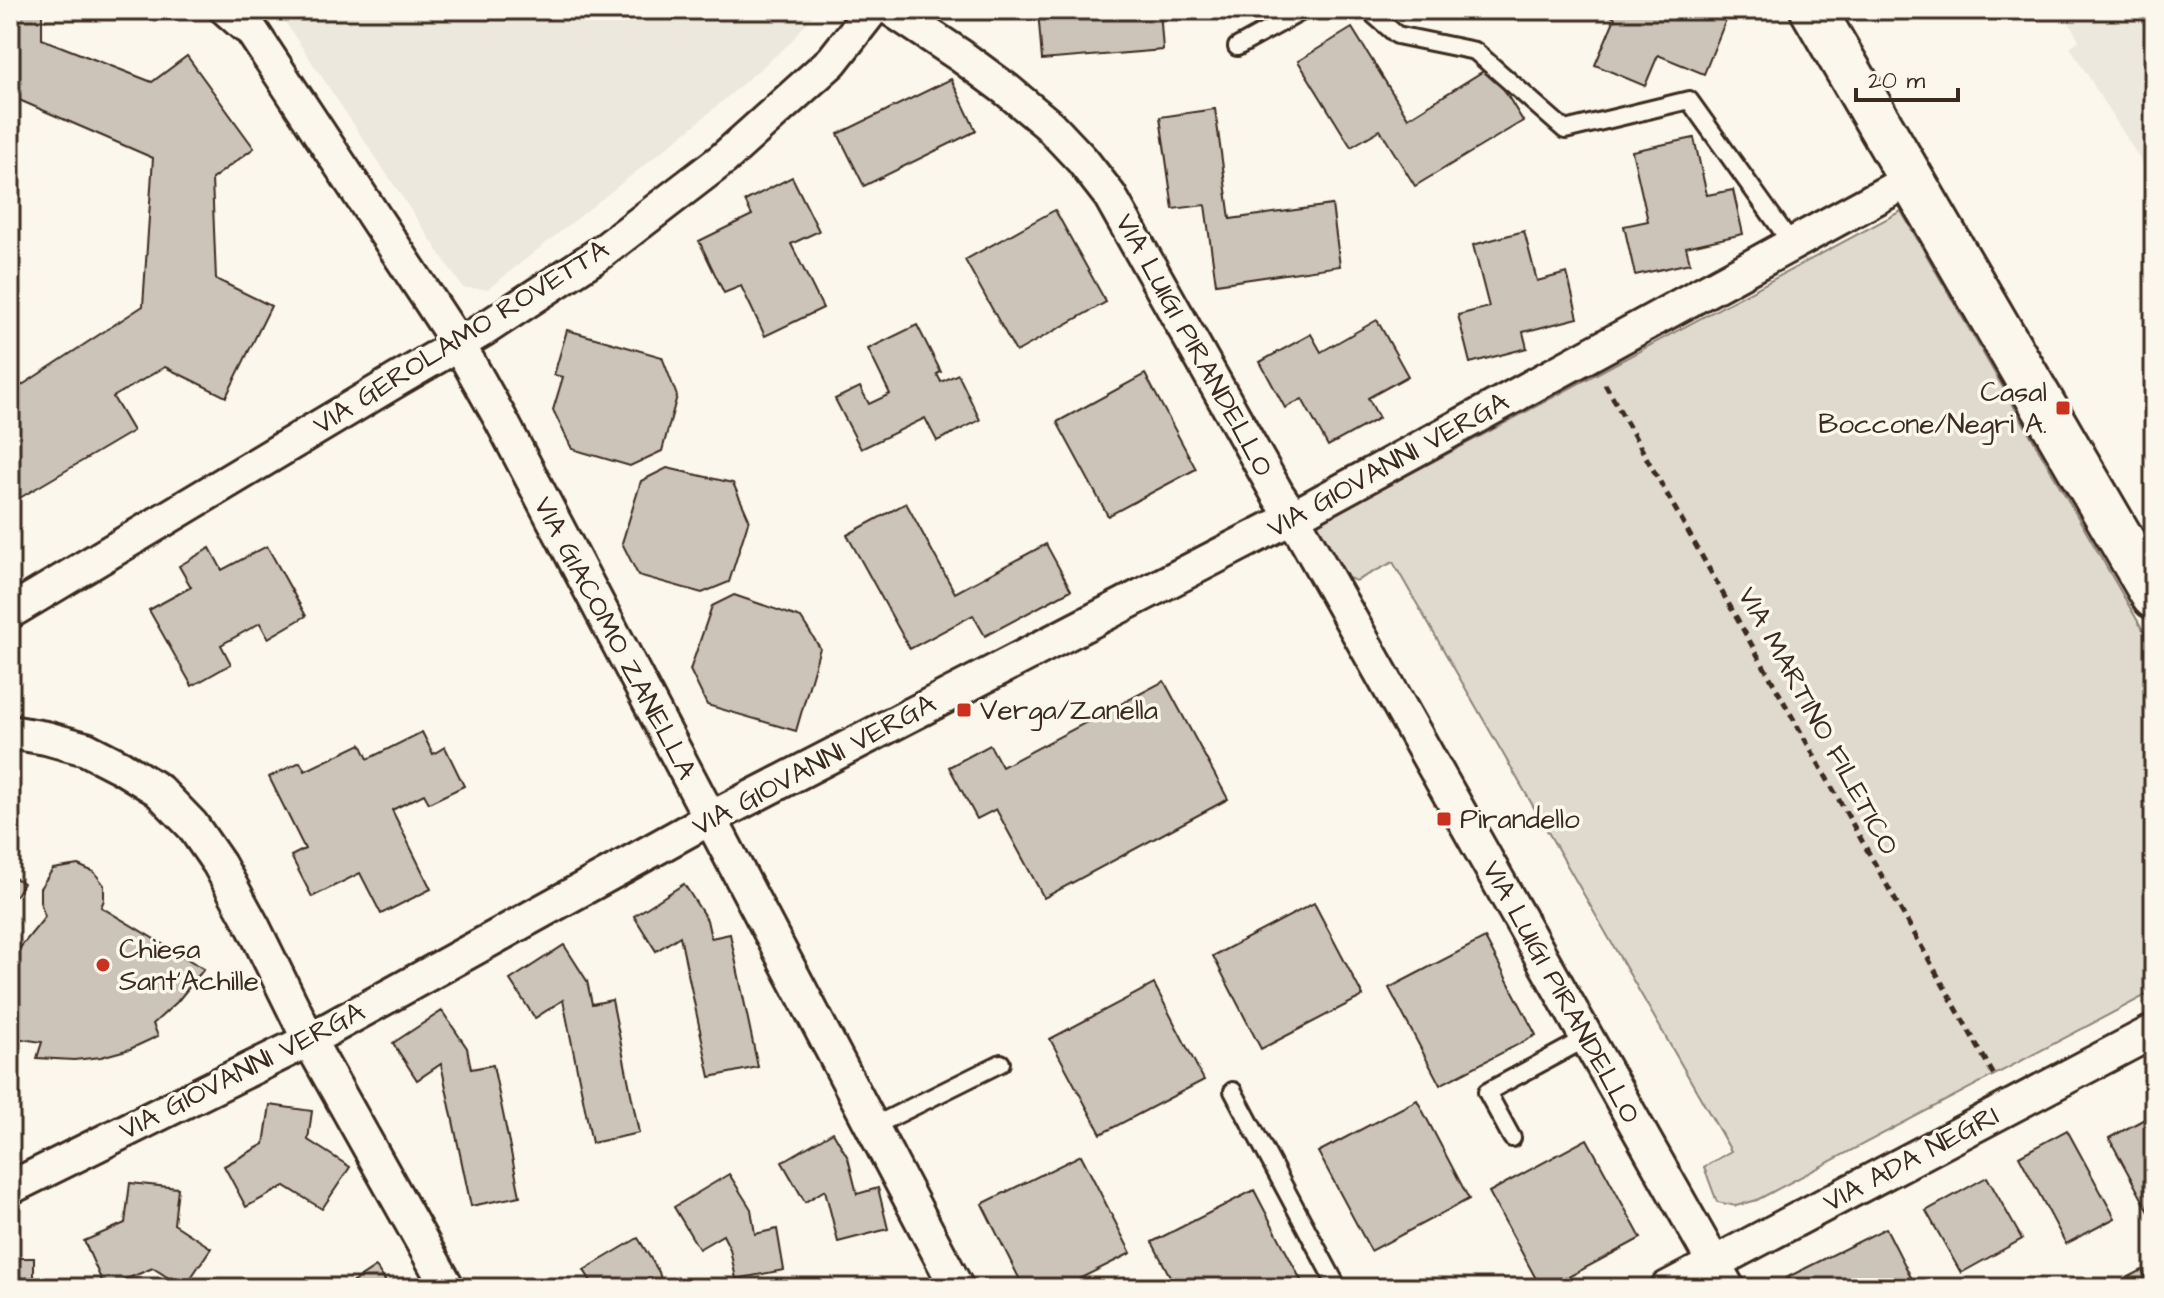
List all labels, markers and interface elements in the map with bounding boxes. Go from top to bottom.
scale bar [1856,52,1958,102]
text: 20 m [1868,64,1925,98]
street label: VIA LUIGI PIRANDELLO [1105,207,1283,483]
street label: VIA GEROLAMO ROVETTA [306,230,616,444]
place label: Casal Boccone/Negri A. [1818,373,2047,445]
street label: VIA GIOVANNI VERGA [1260,382,1516,548]
marker: Casal Boccone/Negri A. [2054,399,2072,417]
street label: VIA GIACOMO ZANELLA [524,490,706,786]
street label: VIA MARTINO FILETICO [1728,580,1908,862]
street label: VIA GIOVANNI VERGA [685,684,943,846]
place label: Verga/Zanella [980,691,1158,731]
marker: Verga/Zanella [955,701,973,719]
place label: Pirandello [1460,800,1580,839]
marker: Pirandello [1435,810,1453,828]
street label: VIA LUIGI PIRANDELLO [1472,854,1650,1130]
place label: Chiesa Sant'Achille [119,930,259,1001]
marker: Chiesa Sant'Achille [94,956,112,974]
street label: VIA GIOVANNI VERGA [113,992,372,1150]
street label: VIA ADA NEGRI [1816,1096,2006,1222]

